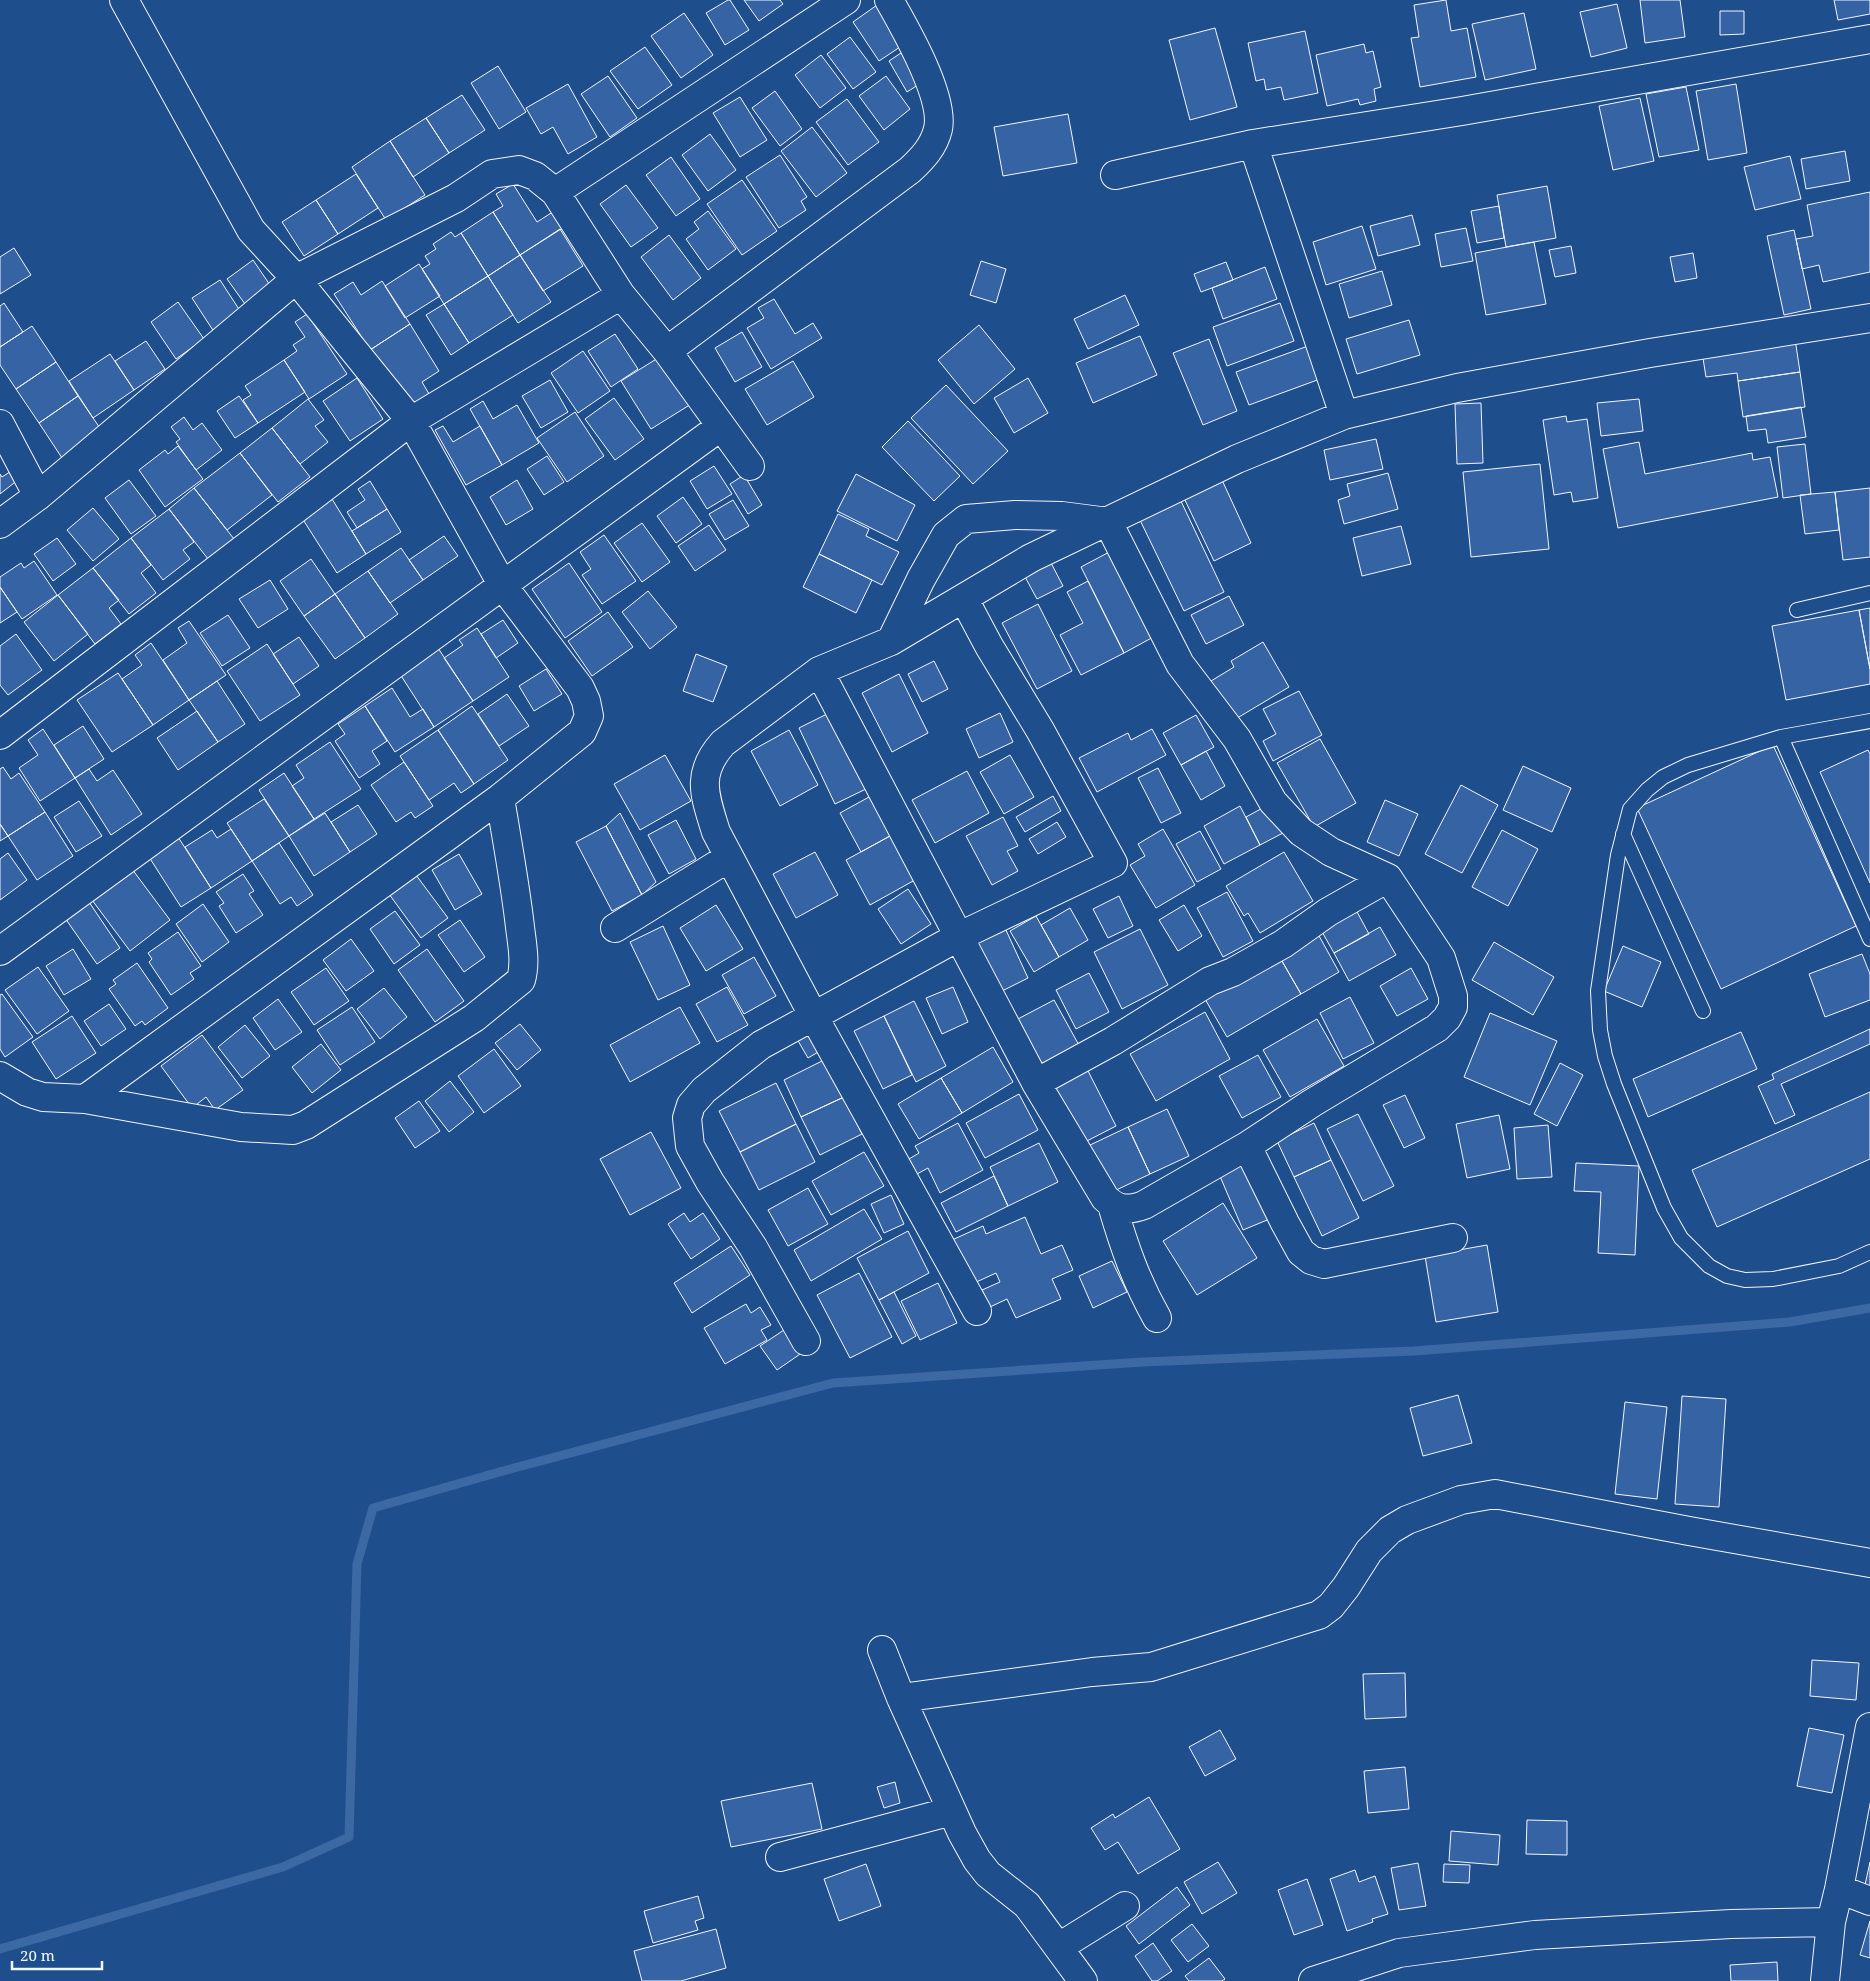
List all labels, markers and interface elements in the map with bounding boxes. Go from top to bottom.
scale bar [12,1938,102,1970]
text: 20 m [20,1945,55,1965]

